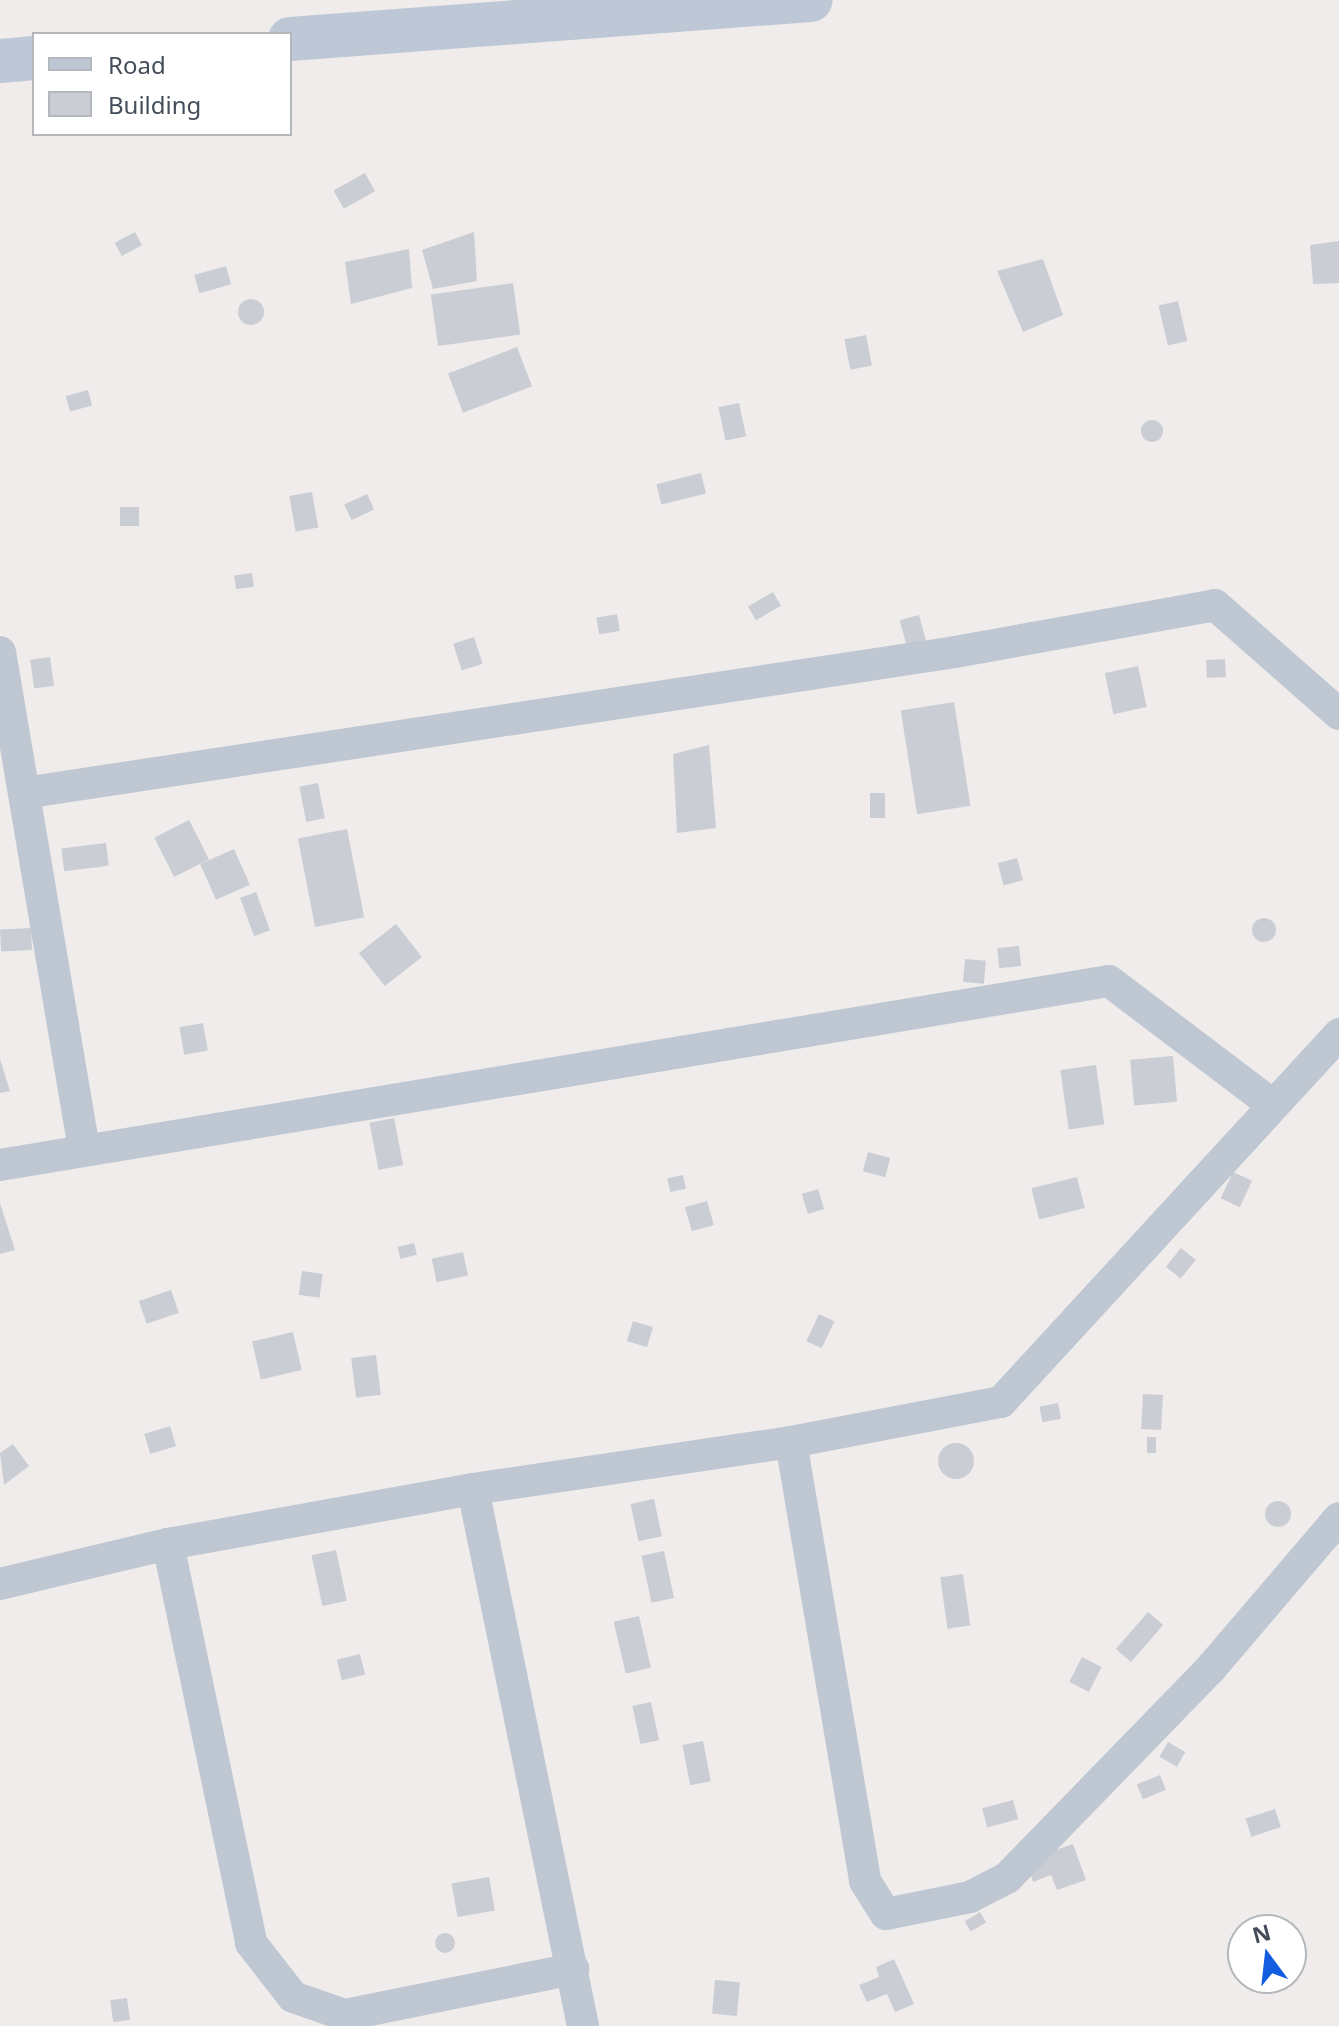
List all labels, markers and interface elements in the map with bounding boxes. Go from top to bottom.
legend [32,32,292,136]
text: Road [108,48,166,81]
text: Building [108,88,201,121]
north arrow [1227,1914,1307,1994]
text: N [1249,1916,1274,1950]

